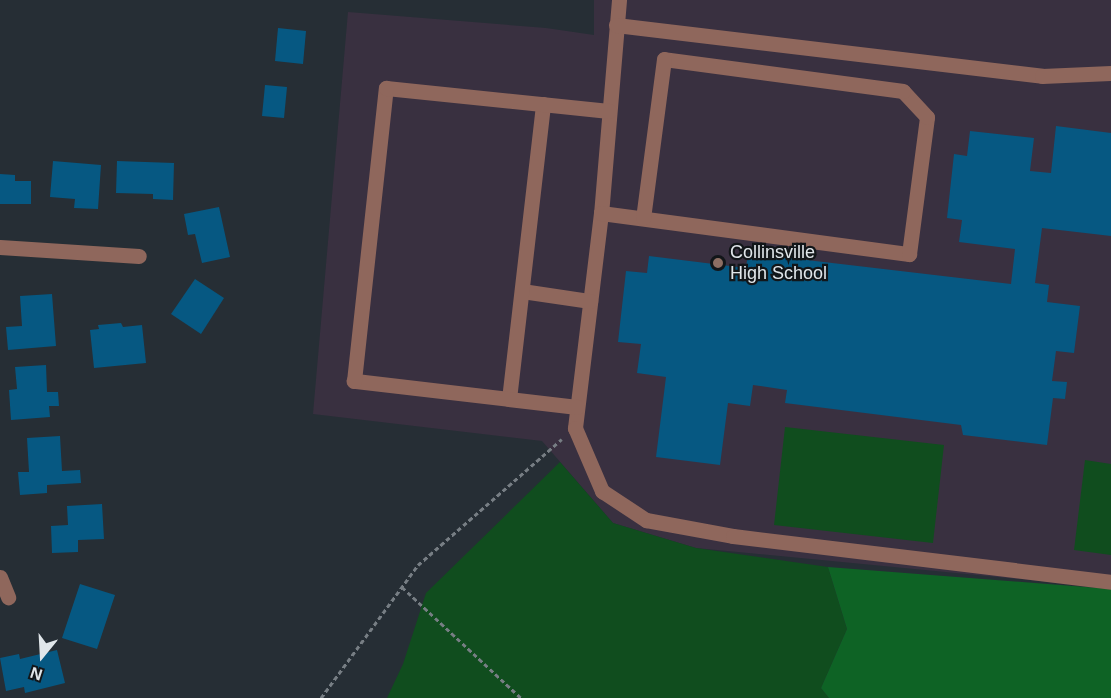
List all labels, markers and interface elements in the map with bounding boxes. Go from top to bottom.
place label: Collinsville High School [730,242,827,284]
marker: Collinsville High School [711,256,725,270]
north arrow [12,626,72,686]
text: N [28,664,44,683]

